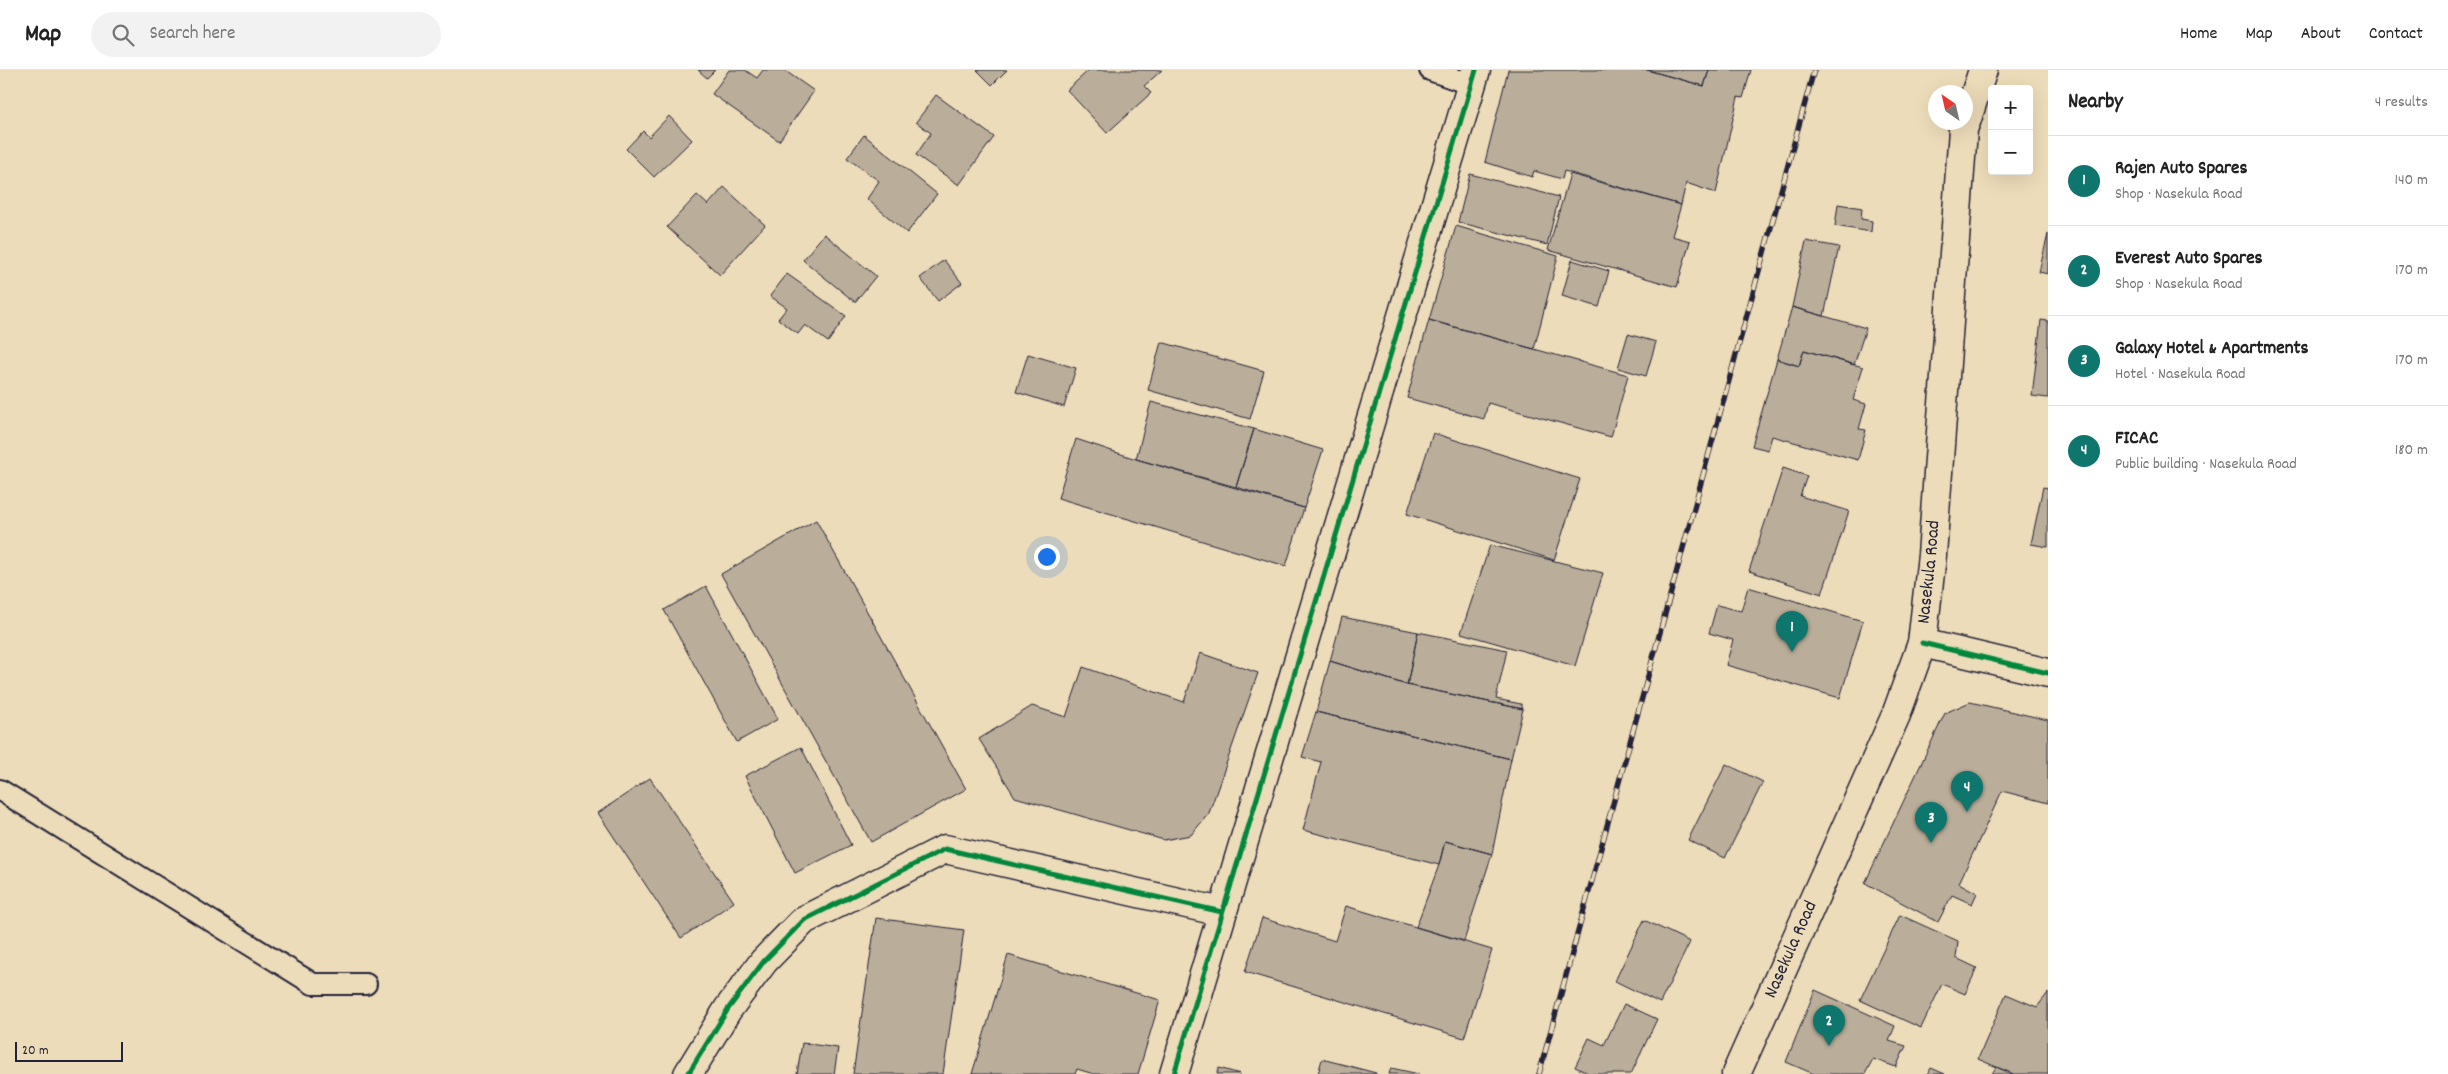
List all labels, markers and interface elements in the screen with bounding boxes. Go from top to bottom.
search box [91,12,441,57]
text: Map [25,18,61,52]
icon: search [109,21,137,49]
text: Search here [149,21,235,48]
text: Home [2180,22,2217,47]
text: Map [2245,22,2273,47]
text: About [2301,22,2341,47]
text: Contact [2369,22,2423,47]
north arrow [1928,85,1973,130]
map controls [1988,85,2033,175]
button: + [1988,85,2033,130]
text: Nearby [2068,88,2123,118]
text: 4 results [2375,91,2428,114]
button: − [1988,130,2033,175]
text: Rajen Auto Spares [2115,156,2247,183]
text: 1 [2082,169,2086,192]
text: 140 m [2394,169,2428,192]
text: Shop · Nasekula Road [2115,183,2242,206]
text: Everest Auto Spares [2115,246,2263,273]
text: 2 [2081,259,2088,282]
text: 170 m [2395,259,2428,282]
text: Shop · Nasekula Road [2115,273,2242,296]
text: Galaxy Hotel & Apartments [2115,336,2308,363]
text: 3 [2080,349,2088,372]
text: 170 m [2395,349,2428,372]
text: Hotel · Nasekula Road [2115,363,2246,386]
text: FICAC [2115,426,2159,453]
text: 4 [2081,439,2087,462]
text: 180 m [2395,439,2428,462]
text: Public building · Nasekula Road [2115,453,2297,476]
street label: Nasekula Road [1911,519,1948,625]
your location [1034,544,1060,570]
pin: 1 [1776,611,1808,652]
pin: 4 [1951,771,1983,812]
pin: 3 [1915,802,1947,843]
street label: Nasekula Road [1758,897,1825,1003]
pin: 2 [1813,1005,1845,1046]
scale bar [15,1039,122,1062]
text: 20 m [22,1041,49,1061]

